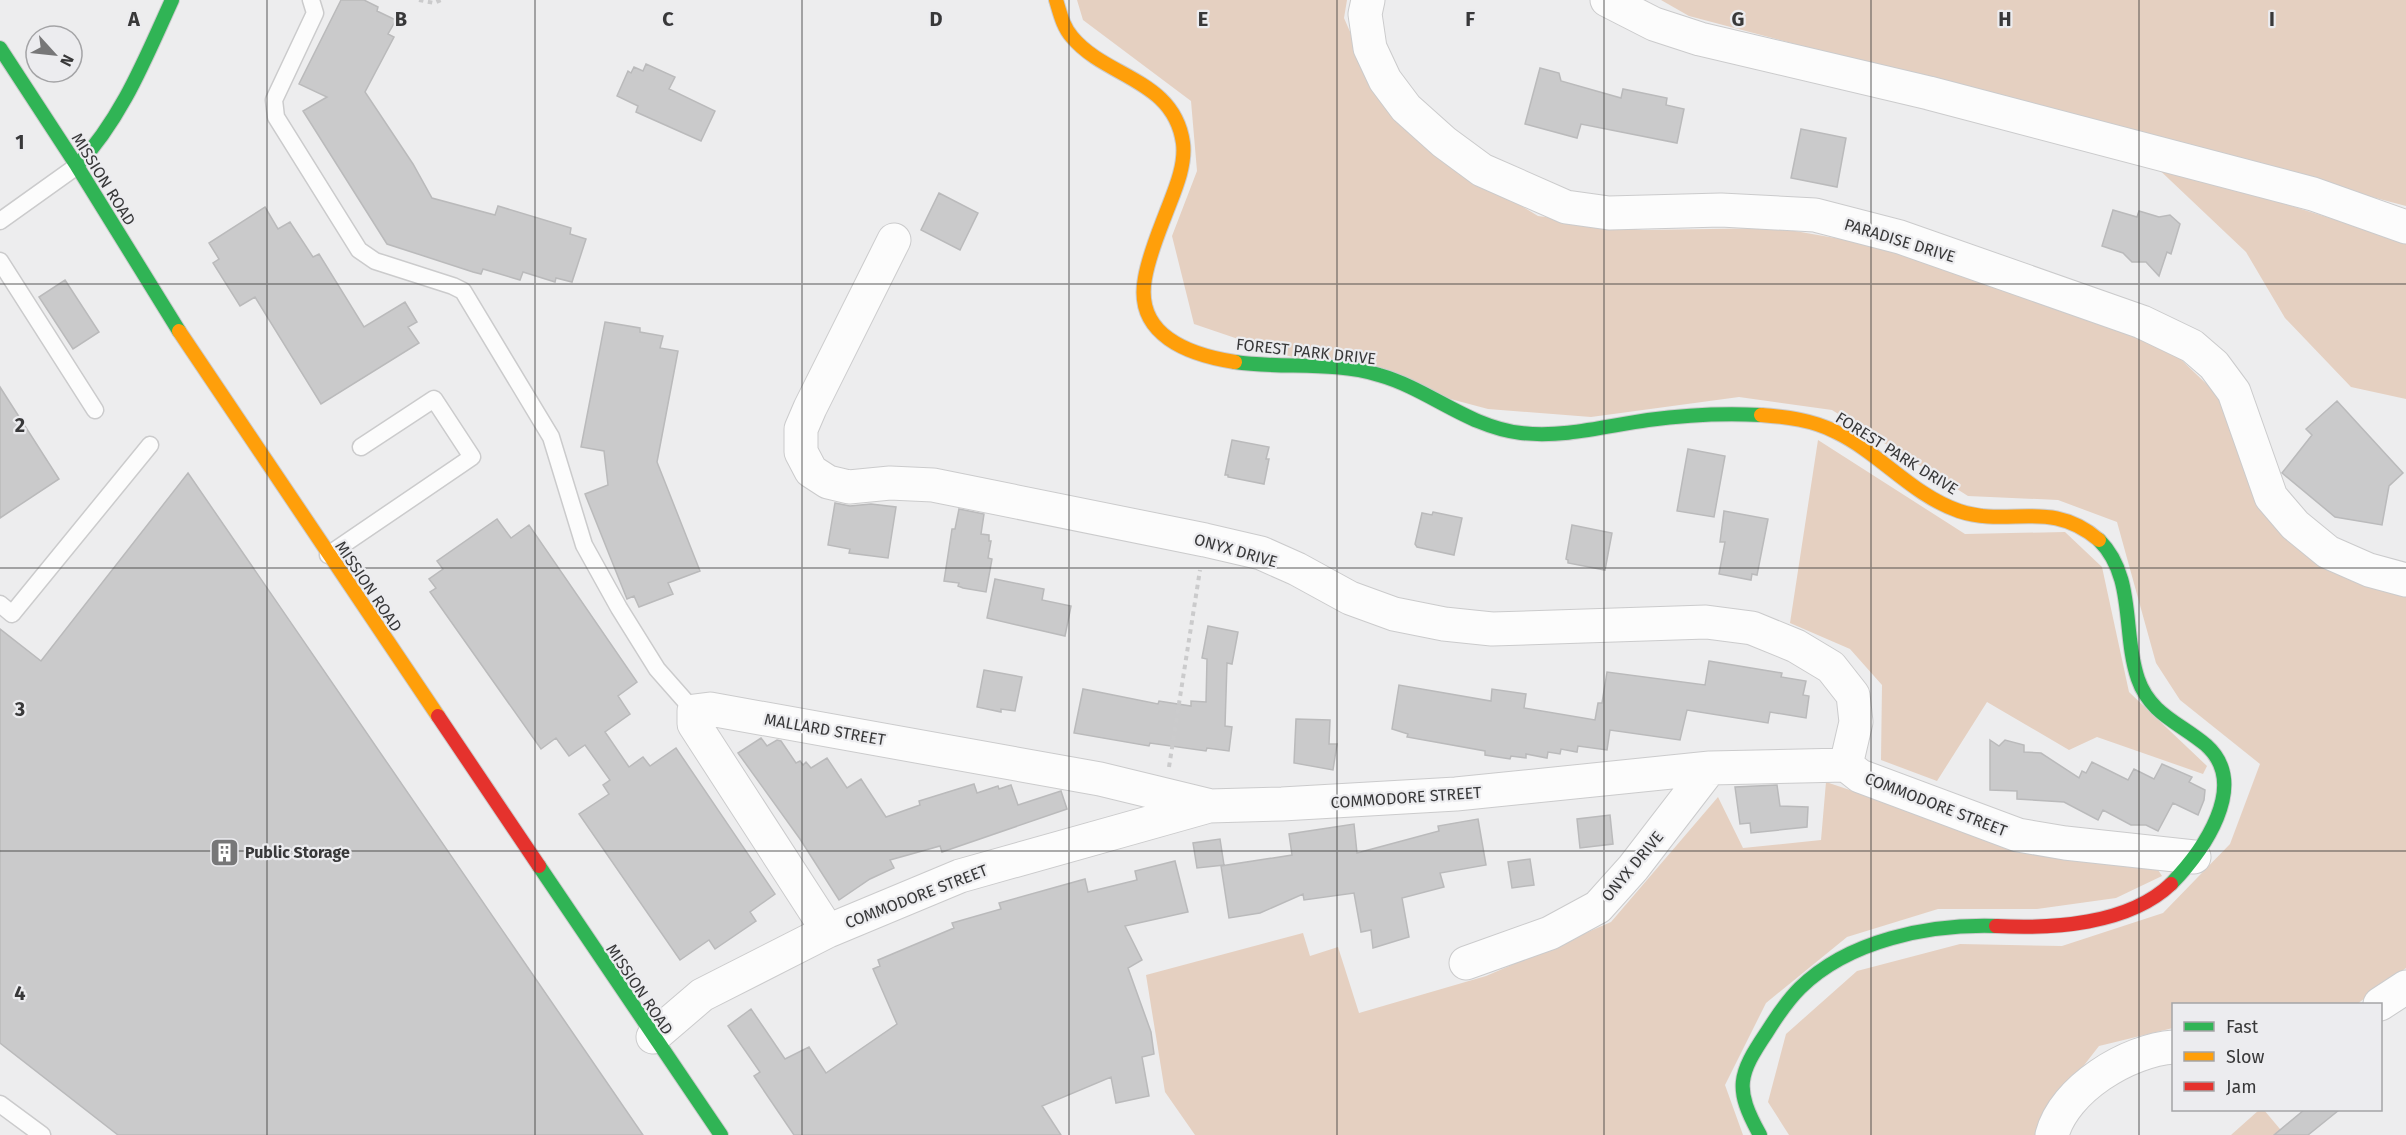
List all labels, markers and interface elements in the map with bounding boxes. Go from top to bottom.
text: A [127,7,141,31]
text: B [395,7,407,31]
text: C [662,7,674,31]
text: D [929,7,943,31]
text: E [1198,7,1208,31]
text: F [1465,7,1475,31]
text: G [1732,7,1744,31]
text: H [1998,7,2012,31]
text: I [2269,7,2275,31]
north arrow [24,24,84,84]
text: N [56,52,78,70]
text: 1 [15,130,25,154]
street label: MISSION ROAD [68,130,140,229]
street label: PARADISE DRIVE [1842,215,1958,266]
street label: FOREST PARK DRIVE [1235,335,1377,368]
street label: FOREST PARK DRIVE [1832,408,1961,499]
text: 2 [15,413,25,437]
street label: ONYX DRIVE [1192,530,1280,571]
street label: MISSION ROAD [331,537,406,635]
text: 3 [14,697,25,721]
street label: MALLARD STREET [763,709,888,750]
street label: COMMODORE STREET [1862,769,2010,841]
street label: COMMODORE STREET [1330,783,1483,812]
street label: ONYX DRIVE [1598,827,1667,905]
building icon: Public Storage [208,836,240,868]
place label: Public Storage [245,843,350,862]
street label: COMMODORE STREET [842,860,991,932]
street label: MISSION ROAD [602,940,677,1038]
text: 4 [14,981,26,1005]
legend [2172,1003,2382,1111]
text: Fast [2226,1016,2259,1038]
text: Slow [2226,1046,2265,1068]
text: Jam [2226,1076,2257,1098]

